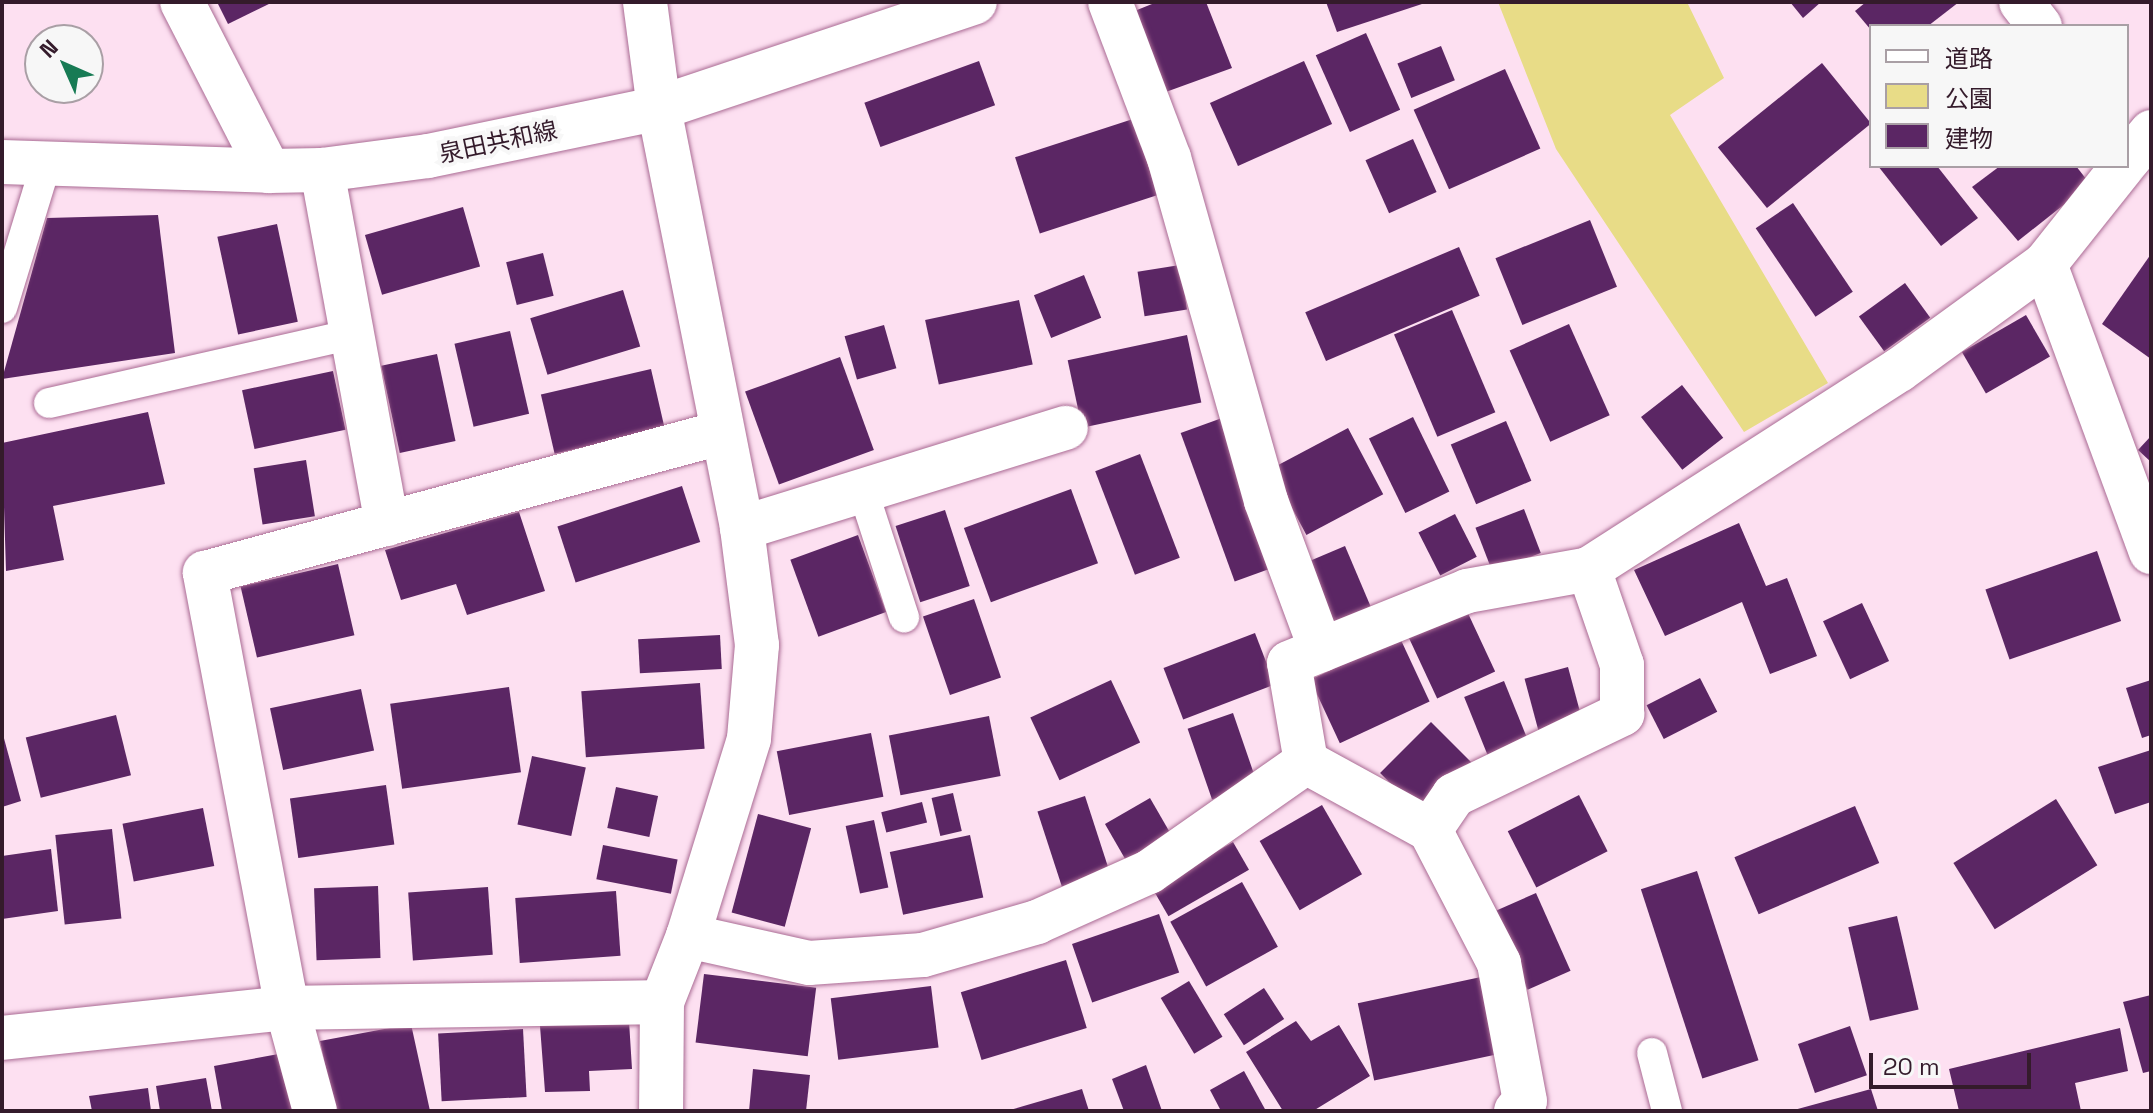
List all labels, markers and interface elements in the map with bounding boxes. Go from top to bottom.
north arrow [24,24,104,104]
legend [1869,24,2129,168]
text: N [33,33,64,64]
text: 道路 [1945,43,1993,74]
text: 公園 [1945,83,1993,114]
street label: 泉田共和線 [436,115,560,169]
text: 建物 [1945,123,1993,154]
scale bar [1873,1037,2035,1087]
text: 20 m [1883,1051,1940,1082]

